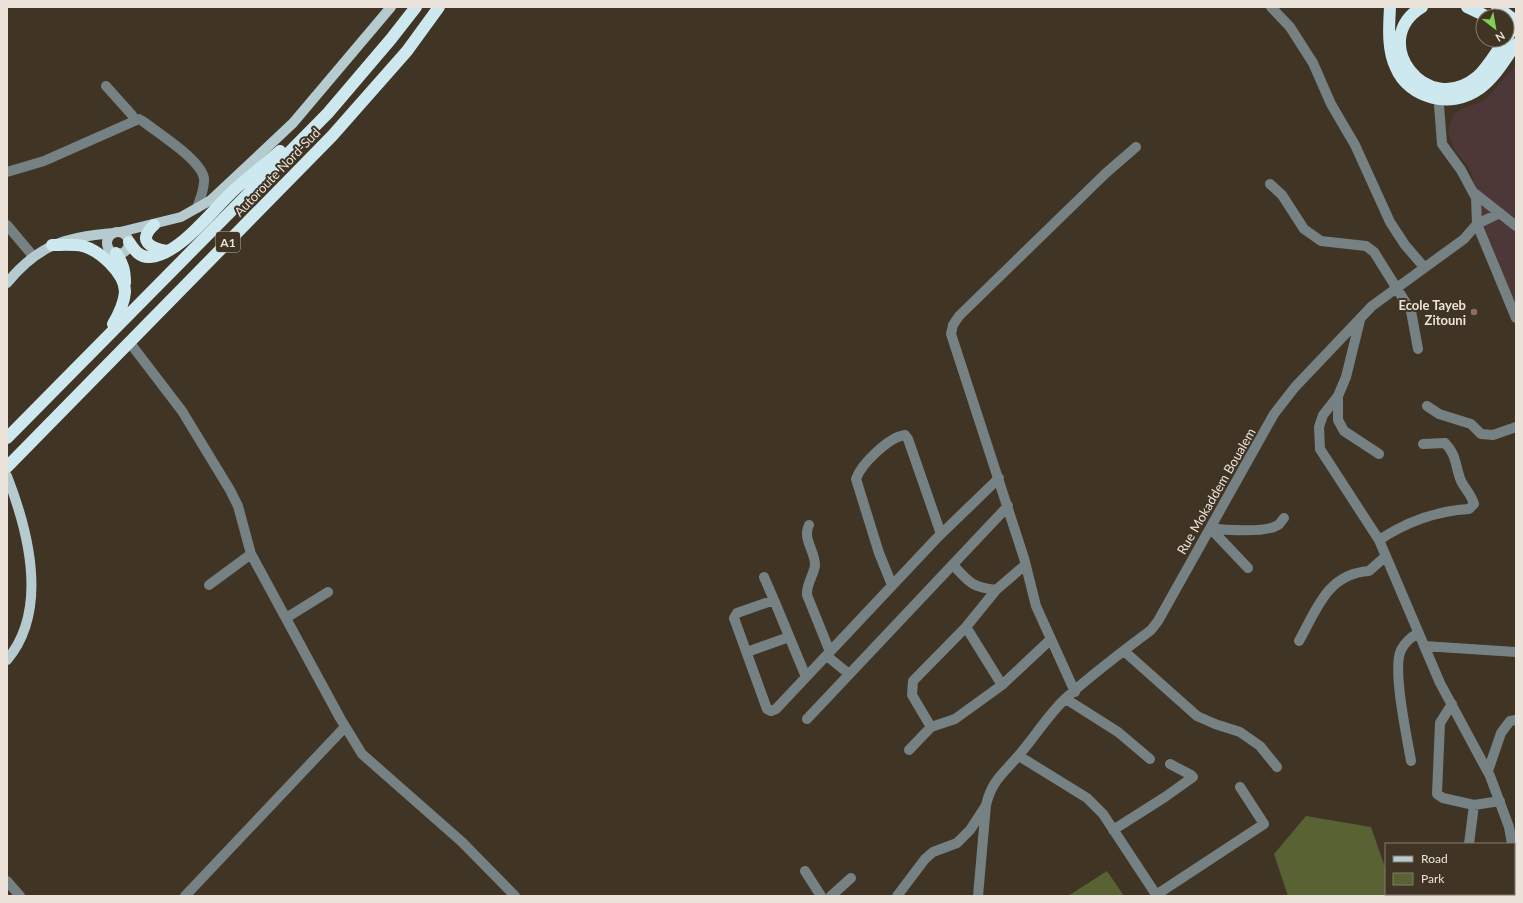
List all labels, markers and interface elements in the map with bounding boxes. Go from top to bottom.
north arrow [1475,8,1515,48]
text: N [1493,29,1507,45]
street label: Autoroute Nord-Sud [231,124,323,220]
road number: A1 [216,232,240,252]
place label: Ecole Tayeb Zitouni [1399,297,1466,328]
marker: Ecole Tayeb Zitouni [1469,307,1479,317]
street label: Rue Mokaddem Boualem [1173,425,1259,557]
legend [1385,843,1515,895]
text: Road [1421,851,1448,866]
text: Park [1421,871,1445,886]

